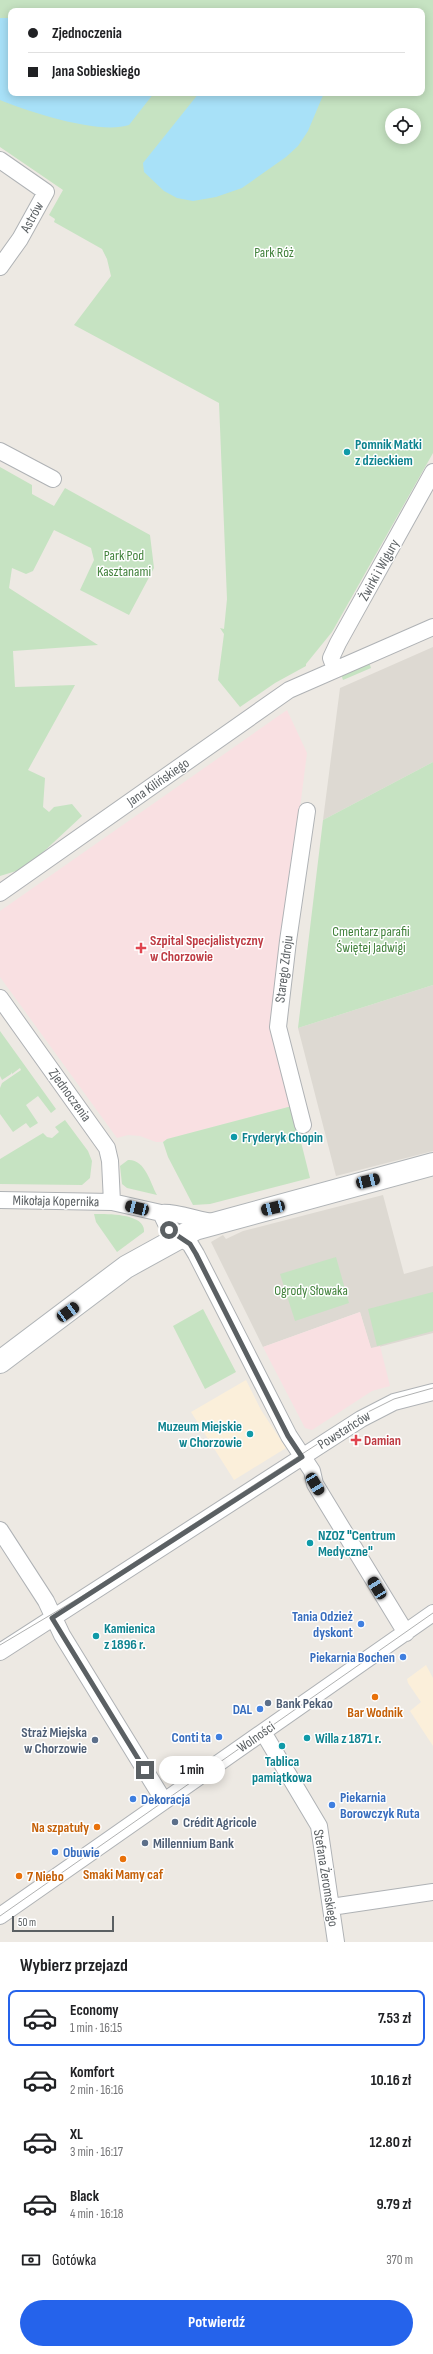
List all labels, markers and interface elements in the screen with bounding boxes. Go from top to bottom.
text: Zjednoczenia [52,24,122,43]
text: Jana Sobieskiego [52,62,140,81]
map controls [385,108,421,144]
button: locate [385,108,421,144]
street label: Astrów [16,198,47,236]
park label: Park Róż [254,244,294,261]
place label: Pomnik Matki z dzieckiem [355,436,422,469]
marker: Pomnik Matki z dzieckiem [342,447,352,457]
street label: Żwirki i Wigury [355,536,403,604]
park label: Park Pod Kasztanami [97,547,151,580]
street label: Jana Kilińskiego [123,754,193,810]
park label: Cmentarz parafii Świętej Jadwigi [332,923,410,956]
place label: Szpital Specjalistyczny w Chorzowie [150,932,264,965]
street label: Starego Zdroju [271,934,297,1004]
marker: Szpital Specjalistyczny w Chorzowie [135,942,147,954]
street label: Zjednoczenia [45,1065,95,1125]
place label: Fryderyk Chopin [242,1129,323,1146]
marker: Fryderyk Chopin [229,1132,239,1142]
car [355,1172,381,1190]
street label: Mikołaja Kopernika [13,1192,99,1210]
car [124,1199,150,1217]
car [260,1199,286,1217]
route start [160,1221,178,1239]
park label: Ogrody Słowaka [274,1282,348,1299]
car [55,1300,81,1324]
street label: Powstańców [314,1407,374,1453]
place label: Muzeum Miejskie w Chorzowie [158,1418,242,1451]
marker: Muzeum Miejskie w Chorzowie [245,1429,255,1439]
place label: Damian [364,1432,401,1449]
marker: Damian [351,1435,361,1445]
car [304,1471,326,1497]
place label: NZOZ "Centrum Medyczne" [318,1527,396,1560]
marker: NZOZ "Centrum Medyczne" [305,1538,315,1548]
car [366,1575,388,1601]
place label: Tania Odzież dyskont [292,1608,354,1641]
marker: Tania Odzież dyskont [356,1619,366,1629]
place label: Kamienica z 1896 r. [104,1620,155,1653]
marker: Kamienica z 1896 r. [91,1631,101,1641]
place label: Piekarnia Bochen [310,1649,395,1666]
marker: Piekarnia Bochen [398,1652,408,1662]
marker: Bar Wodnik [370,1692,380,1702]
place label: Bank Pekao [276,1695,333,1712]
marker: Bank Pekao [263,1698,273,1708]
place label: DAL [233,1701,252,1718]
marker: DAL [255,1704,265,1714]
place label: Bar Wodnik [347,1704,403,1721]
street label: Wolności [234,1718,278,1756]
place label: Straż Miejska w Chorzowie [21,1724,87,1757]
place label: Conti ta [172,1729,211,1746]
place label: Willa z 1871 r. [315,1730,381,1747]
marker: Conti ta [214,1732,224,1742]
marker: Willa z 1871 r. [302,1733,312,1743]
marker: Straż Miejska w Chorzowie [90,1735,100,1745]
marker: Tablica pamiątkowa [277,1741,287,1751]
place label: Tablica pamiątkowa [252,1753,312,1786]
callout: 1 min [159,1756,225,1784]
route end [136,1761,154,1779]
text: 1 min [180,1762,204,1778]
place label: Piekarnia Borowczyk Ruta [340,1789,420,1822]
place label: Dekoracja [141,1791,191,1808]
marker: Dekoracja [128,1794,138,1804]
marker: Piekarnia Borowczyk Ruta [327,1800,337,1810]
place label: Crédit Agricole [183,1814,257,1831]
marker: Crédit Agricole [170,1817,180,1827]
place label: Na szpatuły [32,1819,89,1836]
marker: Na szpatuły [92,1822,102,1832]
street label: Stefana Żeromskiego [310,1828,342,1928]
place label: Millennium Bank [153,1835,234,1852]
marker: Millennium Bank [140,1838,150,1848]
place label: Obuwie [63,1844,100,1861]
marker: Obuwie [50,1847,60,1857]
marker: Smaki Mamy caf [118,1854,128,1864]
place label: Smaki Mamy caf [83,1866,164,1883]
place label: 7 Niebo [27,1868,64,1885]
marker: 7 Niebo [14,1871,24,1881]
scale bar [12,1914,114,1933]
text: 50 m [18,1916,36,1929]
text: Wybierz przejazd [20,1955,128,1976]
icon: car [22,2000,58,2036]
text: Economy [70,2001,119,2020]
text: 7.53 zł [378,2009,411,2028]
text: 1 min · 16:15 [70,2020,122,2036]
icon: car [22,2062,58,2098]
text: Komfort [70,2063,114,2082]
text: 10.16 zł [371,2071,411,2090]
text: 2 min · 16:16 [70,2082,123,2098]
icon: car [22,2124,58,2160]
text: XL [70,2125,83,2144]
text: 12.80 zł [370,2133,411,2152]
text: 3 min · 16:17 [70,2144,123,2160]
icon: car [22,2186,58,2222]
text: Black [70,2187,99,2206]
text: 9.79 zł [376,2195,411,2214]
text: 4 min · 16:18 [70,2206,124,2222]
icon: cash [20,2249,42,2271]
text: Gotówka [52,2251,96,2270]
text: 370 m [386,2252,413,2268]
button: Potwierdź [20,2300,413,2346]

